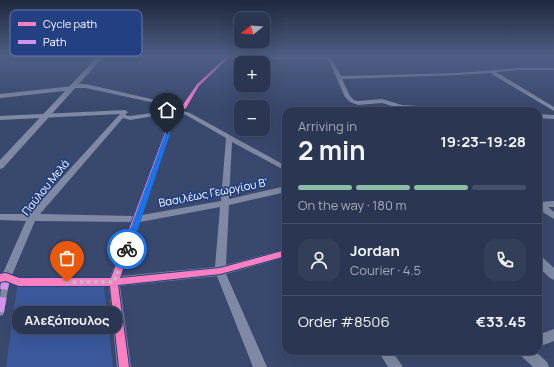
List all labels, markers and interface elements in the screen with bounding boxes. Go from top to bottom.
legend [10,10,142,56]
north arrow [234,12,270,48]
map controls [234,12,270,136]
text: Cycle path [43,16,97,31]
text: Path [43,34,66,49]
button: + [234,56,270,92]
pin [150,93,184,134]
icon: home [156,99,178,121]
button: − [234,100,270,136]
text: Arriving in [298,117,357,135]
text: 19:23–19:28 [440,131,526,152]
text: 2 min [298,132,366,168]
street label: Παύλου Μελά [18,156,72,218]
street label: Βασιλέως Γεωργίου Β' [157,174,269,210]
text: On the way · 180 m [298,196,406,214]
courier [107,229,147,269]
icon: bike [116,238,138,260]
button: person [298,239,340,281]
button: phone [484,239,526,281]
text: Jordan [350,240,400,261]
pin [50,241,84,282]
icon: bag [56,247,78,269]
text: Courier · 4.5 [350,261,421,279]
callout: Αλεξόπουλος [12,306,122,334]
text: Αλεξόπουλος [24,311,110,329]
text: Order #8506 [298,311,390,332]
text: €33.45 [476,311,526,332]

